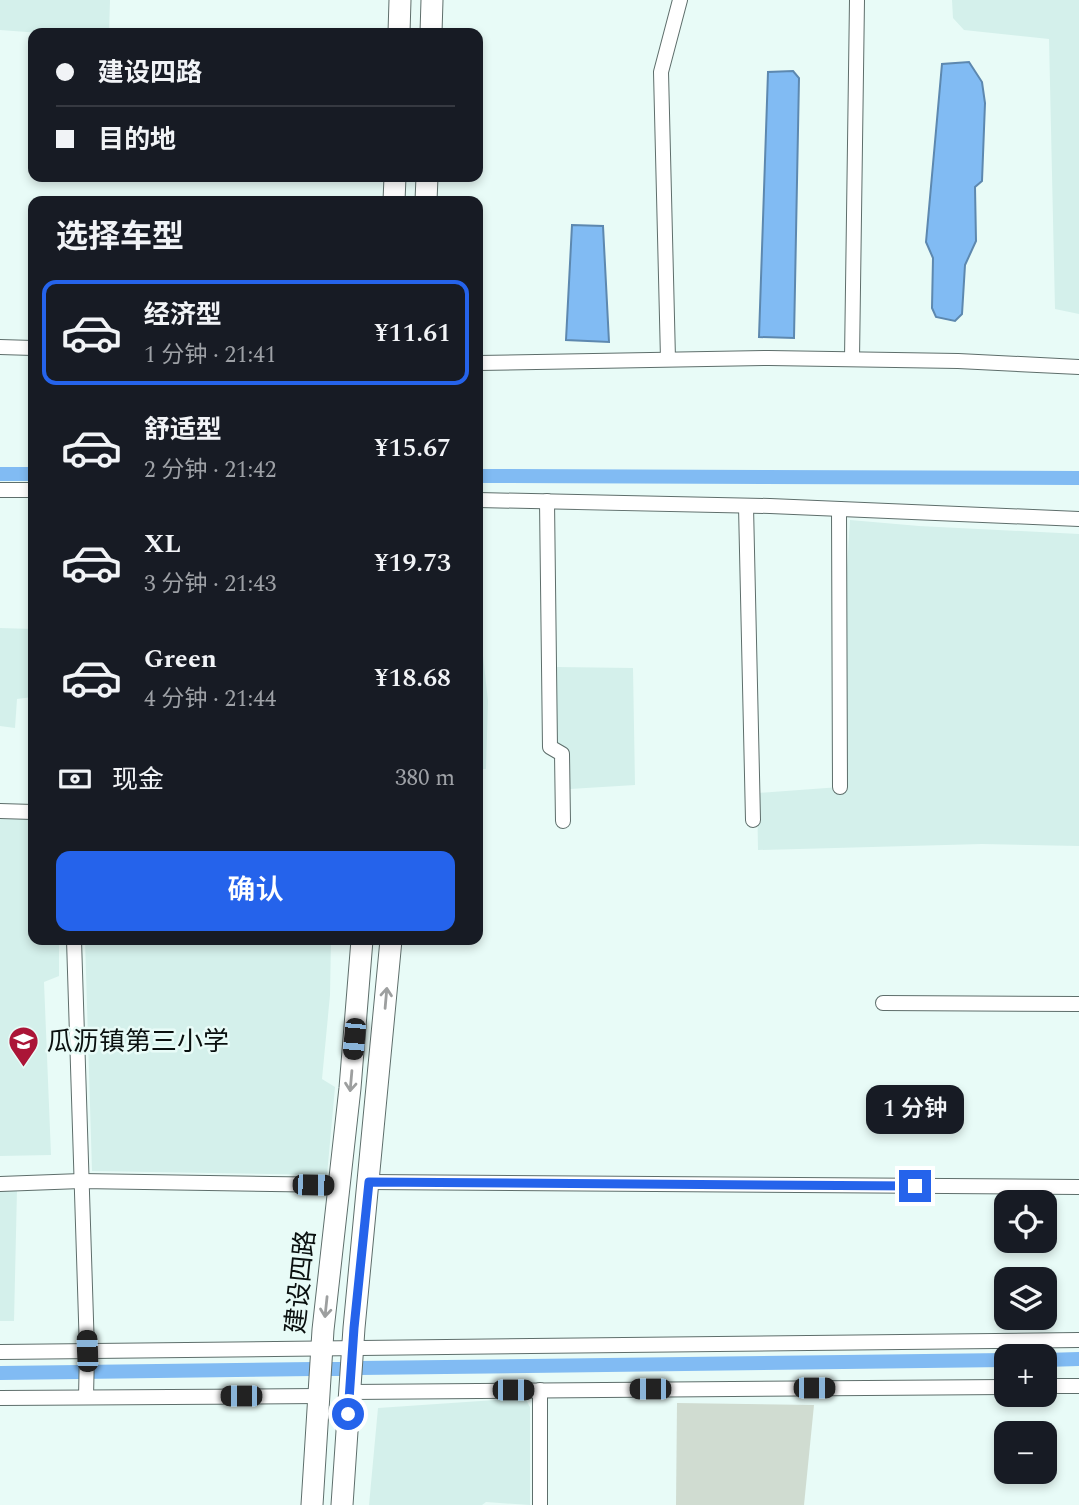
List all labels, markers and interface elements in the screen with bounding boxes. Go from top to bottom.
text: 建设四路 [98,53,202,93]
text: 目的地 [98,120,176,160]
text: 选择车型 [56,213,184,262]
text: 经济型 [144,295,222,335]
icon: car [60,301,123,364]
text: ¥11.61 [375,313,451,353]
text: 1 分钟 · 21:41 [144,338,276,373]
text: 舒适型 [144,410,222,450]
icon: car [60,416,123,479]
text: ¥15.67 [375,428,451,468]
text: 2 分钟 · 21:42 [144,453,276,488]
text: XL [144,524,181,564]
icon: car [60,531,123,594]
text: ¥19.73 [375,543,451,583]
text: 3 分钟 · 21:43 [144,567,276,602]
text: Green [144,639,217,679]
icon: car [60,646,123,709]
text: ¥18.68 [375,658,451,698]
text: 4 分钟 · 21:44 [144,682,276,717]
icon: cash [56,760,94,798]
text: 现金 [112,760,164,800]
text: 380 m [395,761,455,796]
button: 确认 [56,851,455,931]
one-way arrow [380,987,393,1010]
car [342,1017,367,1061]
place label: 瓜沥镇第三小学 [47,1022,229,1062]
school or university icon: 瓜沥镇第三小学 [7,1025,41,1069]
one-way arrow [344,1069,357,1092]
callout: 1 分钟 [866,1084,964,1134]
text: 1 分钟 [883,1092,947,1127]
route end [899,1170,931,1202]
car [292,1174,335,1196]
map controls [994,1190,1057,1484]
button: locate [994,1190,1057,1253]
street label: 建设四路 [276,1228,326,1336]
button: layers [994,1267,1057,1330]
one-way arrow [319,1295,332,1318]
car [76,1330,99,1372]
button: + [994,1344,1057,1407]
car [794,1378,836,1399]
car [630,1379,672,1400]
car [493,1380,535,1401]
car [221,1386,263,1407]
route start [332,1398,364,1430]
button: − [994,1421,1057,1484]

